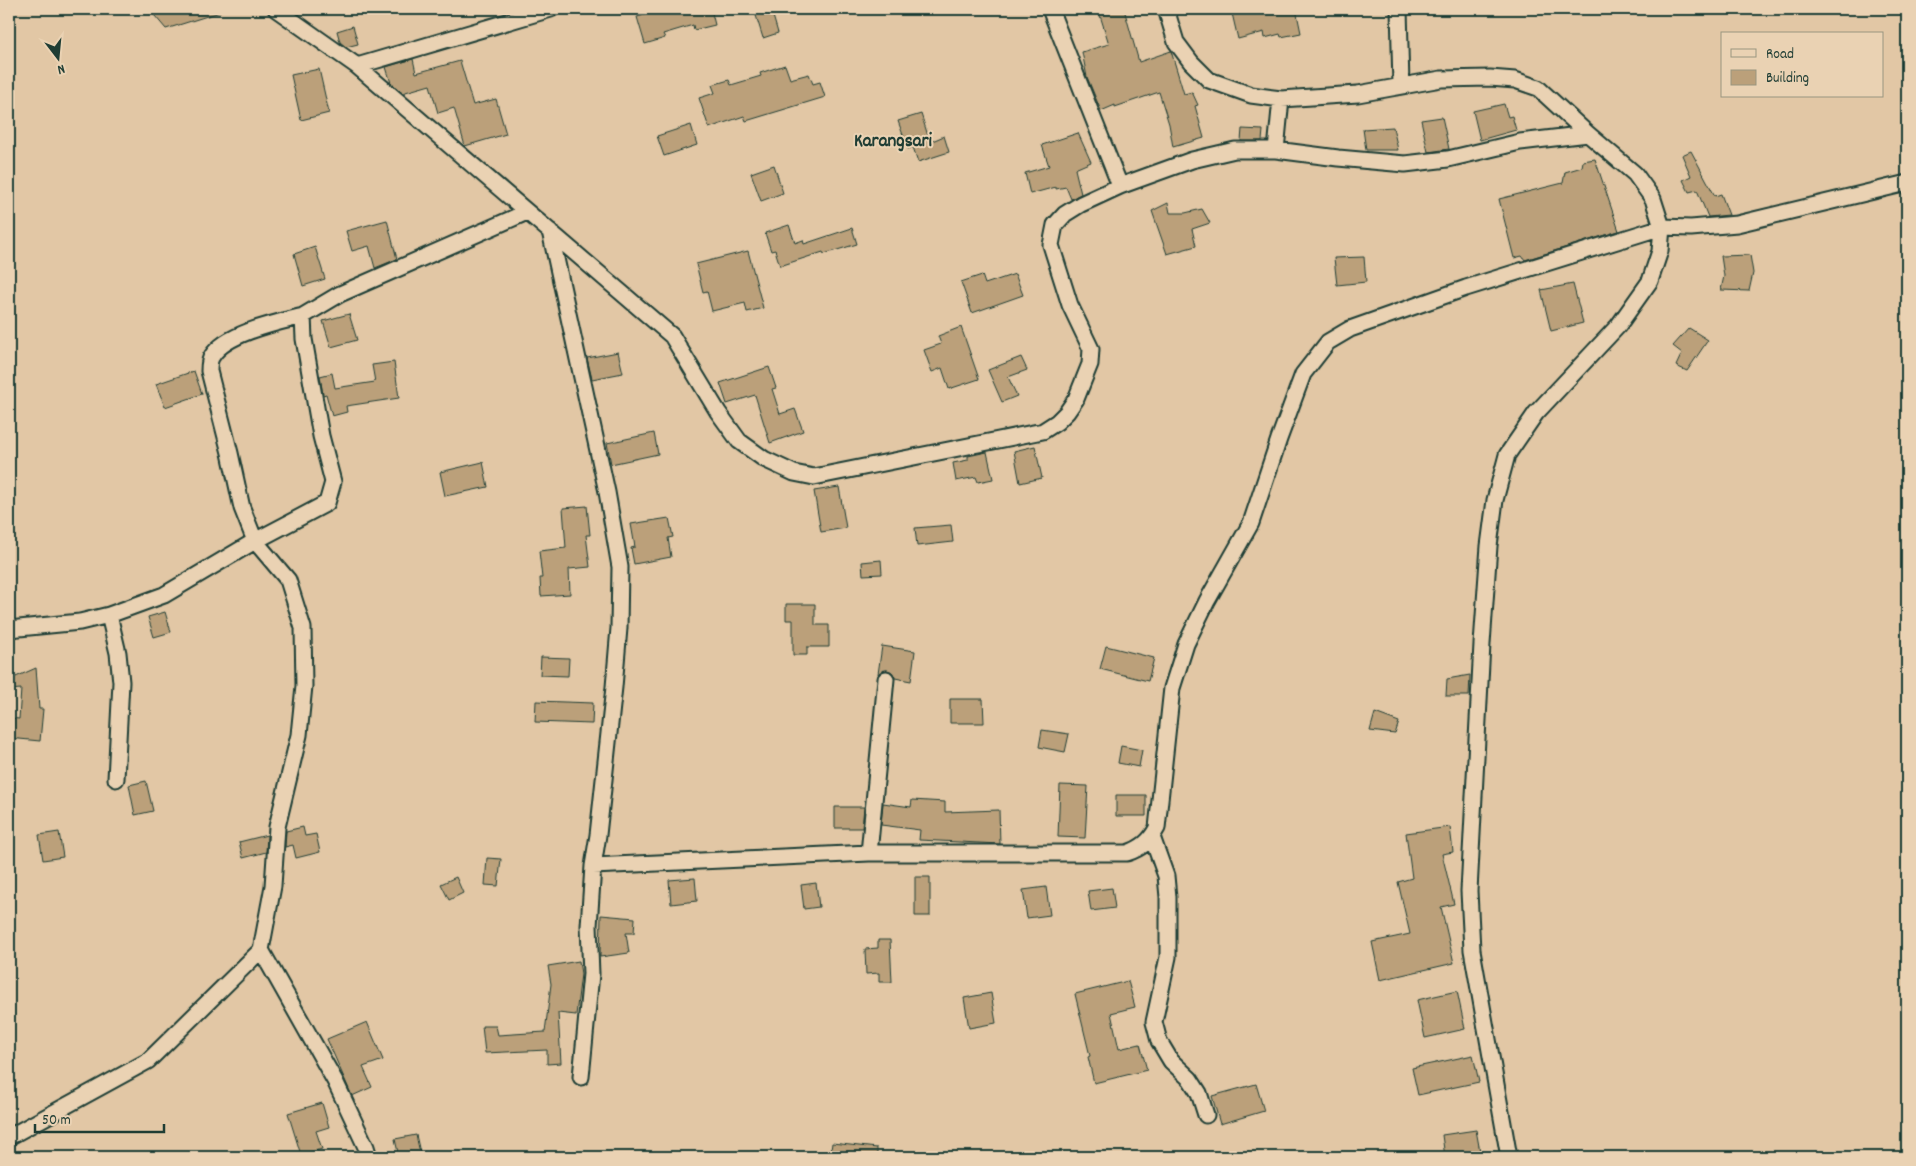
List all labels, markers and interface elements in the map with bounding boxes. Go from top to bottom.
north arrow [32,32,82,82]
legend [1721,32,1884,98]
text: Road [1766,44,1794,66]
text: N [55,58,67,79]
text: Building [1766,68,1809,90]
district label: Karangsari [854,129,933,156]
scale bar [35,1101,164,1133]
text: 50 m [42,1110,71,1132]

